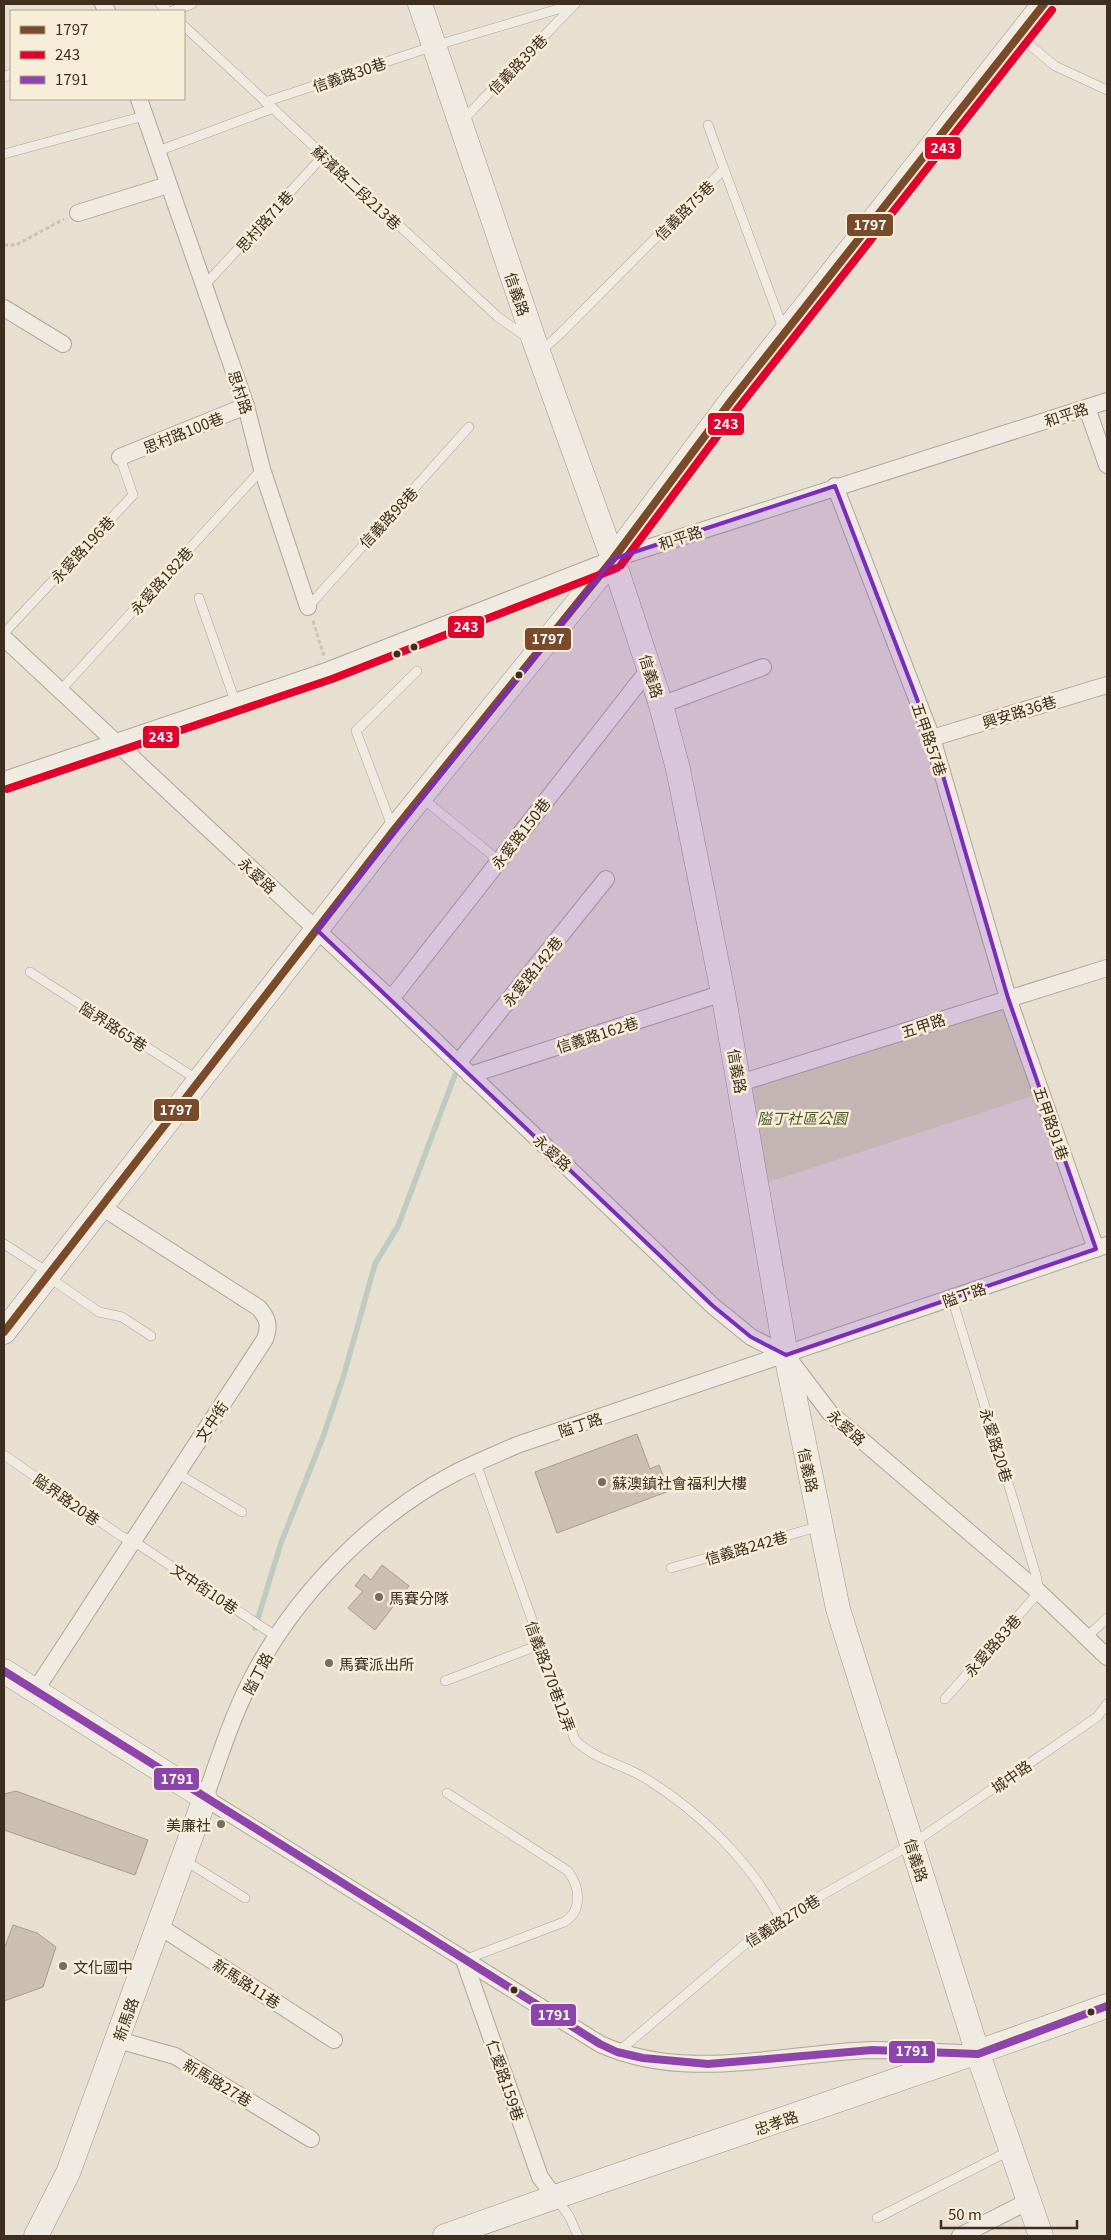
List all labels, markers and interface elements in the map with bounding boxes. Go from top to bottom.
legend [10,10,185,100]
text: 1797 [55,18,88,39]
street label: 信義路39巷 [483,29,551,99]
text: 243 [55,43,80,64]
street label: 信義路30巷 [309,52,389,96]
text: 1791 [55,68,88,89]
line badge: 243 [924,136,962,160]
text: 243 [931,137,955,157]
street label: 蘇濱路二段213巷 [308,140,406,234]
street label: 信義路75巷 [649,175,719,245]
street label: 思村路71巷 [231,185,297,257]
line badge: 1797 [846,213,894,237]
text: 1797 [853,214,887,234]
street label: 信義路 [501,269,535,319]
street label: 思村路 [224,367,258,417]
street label: 和平路 [1041,397,1091,431]
street label: 思村路100巷 [140,406,226,458]
line badge: 243 [707,412,745,436]
text: 243 [714,413,738,433]
street label: 信義路98巷 [354,482,422,552]
street label: 永愛路196巷 [45,511,119,587]
street label: 和平路 [655,520,705,554]
street label: 永愛路182巷 [125,541,197,619]
line badge: 243 [447,615,485,639]
text: 243 [454,616,478,636]
line badge: 1797 [524,627,572,651]
text: 1797 [531,628,565,648]
unlabelled marker [409,642,419,652]
unlabelled marker [392,649,402,659]
street label: 信義路 [635,651,669,701]
unlabelled marker [514,670,524,680]
street label: 興安路36巷 [979,690,1059,732]
street label: 五甲路57巷 [908,699,952,779]
line badge: 243 [142,725,180,749]
text: 243 [149,726,173,746]
street label: 永愛路150巷 [486,793,554,873]
street label: 永愛路 [234,852,282,898]
street label: 永愛路142巷 [497,931,567,1011]
street label: 隘界路65巷 [76,996,152,1056]
street label: 五甲路 [898,1008,948,1042]
street label: 信義路162巷 [553,1011,641,1057]
street label: 信義路 [724,1047,752,1095]
street label: 五甲路91巷 [1030,1083,1074,1163]
line badge: 1797 [153,1098,200,1122]
text: 1797 [159,1099,193,1119]
park label: 隘丁社區公園 [757,1107,849,1128]
street label: 永愛路 [529,1129,577,1175]
street label: 隘丁路 [939,1277,989,1311]
street label: 文中街 [190,1396,232,1446]
street label: 永愛路 [823,1404,871,1450]
street label: 永愛路20巷 [976,1405,1018,1485]
street label: 隘丁路 [555,1407,605,1441]
street label: 信義路 [794,1446,824,1494]
street label: 隘界路20巷 [30,1468,104,1530]
place label: 蘇澳鎮社會福利大樓 [612,1472,747,1493]
marker: 蘇澳鎮社會福利大樓 [596,1476,608,1488]
street label: 信義路242巷 [702,1525,790,1569]
street label: 文中街10巷 [167,1558,243,1618]
place label: 馬賽分隊 [389,1587,449,1608]
marker: 馬賽分隊 [373,1591,385,1603]
street label: 永愛路83巷 [959,1609,1025,1681]
street label: 信義路270巷12弄 [521,1618,581,1734]
street label: 隘丁路 [237,1648,277,1698]
place label: 馬賽派出所 [339,1653,414,1674]
marker: 馬賽派出所 [323,1657,335,1669]
street label: 城中路 [987,1754,1035,1798]
line badge: 1791 [153,1767,200,1791]
text: 1791 [160,1768,194,1788]
place label: 美廉社 [166,1814,211,1835]
marker: 美廉社 [215,1818,227,1830]
street label: 信義路 [900,1835,934,1885]
street label: 信義路270巷 [740,1889,824,1951]
street label: 新馬路11巷 [209,1953,285,2013]
place label: 文化國中 [73,1956,133,1977]
marker: 文化國中 [57,1960,69,1972]
unlabelled marker [509,1985,519,1995]
street label: 新馬路 [107,1994,143,2044]
line badge: 1791 [530,2003,577,2027]
text: 1791 [537,2004,571,2024]
unlabelled marker [1086,2007,1096,2017]
street label: 仁愛路159巷 [482,2036,530,2124]
line badge: 1791 [888,2040,936,2064]
text: 1791 [895,2040,929,2060]
street label: 新馬路27巷 [180,2053,256,2111]
street label: 忠孝路 [751,2105,801,2139]
scale bar [941,2198,1077,2230]
text: 50 m [948,2203,982,2224]

